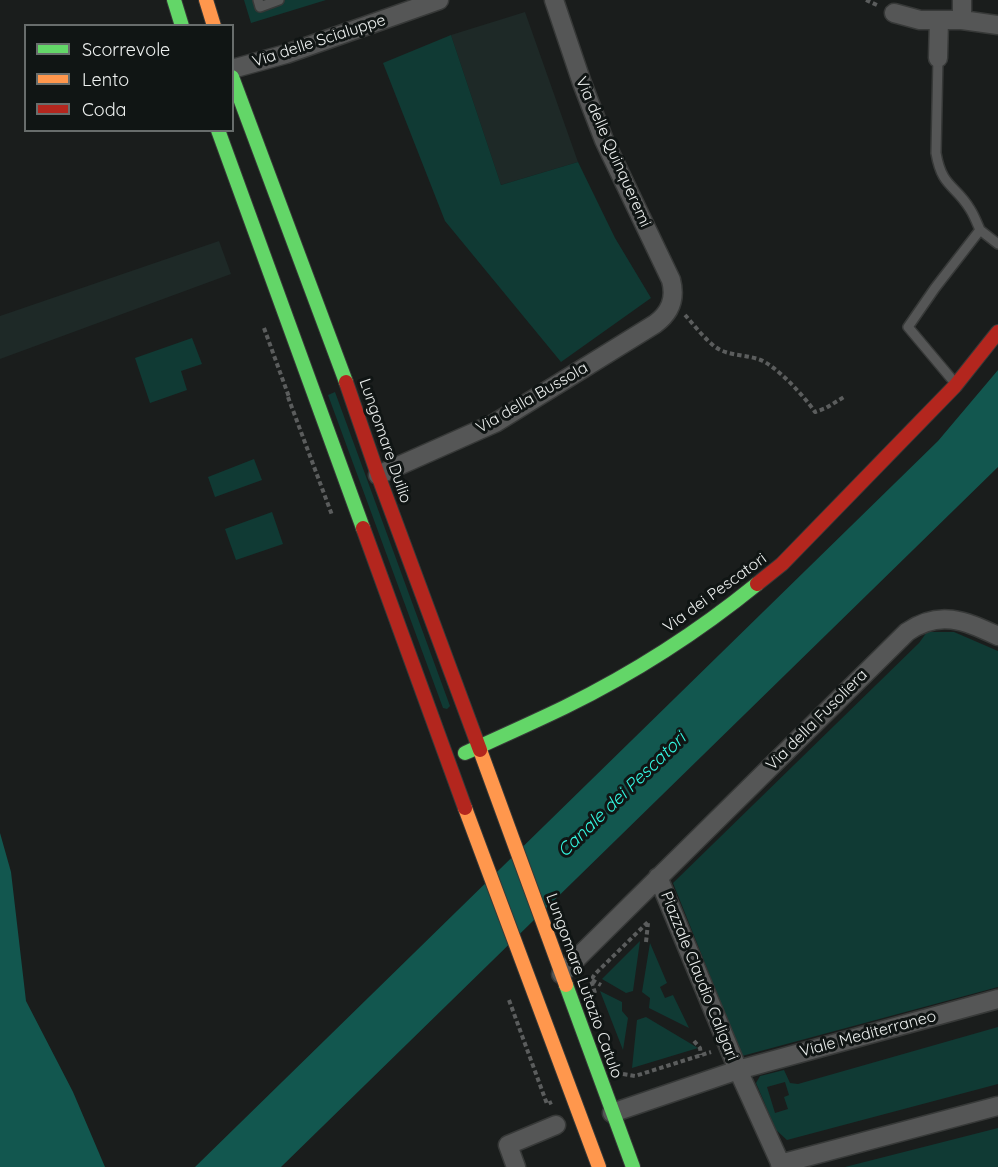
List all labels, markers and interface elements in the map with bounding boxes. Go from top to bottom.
street label: Via delle Scialuppe [250,10,388,72]
legend [24,24,234,132]
text: Scorrevole [82,38,170,61]
text: Lento [82,68,129,91]
street label: Via delle Quinqueremi [571,74,655,230]
text: Coda [82,98,126,121]
street label: Via della Bussola [473,358,591,438]
street label: Lungomare Duilio [355,376,415,506]
street label: Via dei Pescatori [660,549,770,637]
street label: Via della Fusoliera [762,665,872,775]
water label: Canale dei Pescatori [553,728,691,862]
street label: Piazzale Claudio Caligari [656,889,742,1063]
street label: Lungomare Lutazio Catulo [542,891,626,1081]
street label: Viale Mediterraneo [798,1007,938,1061]

